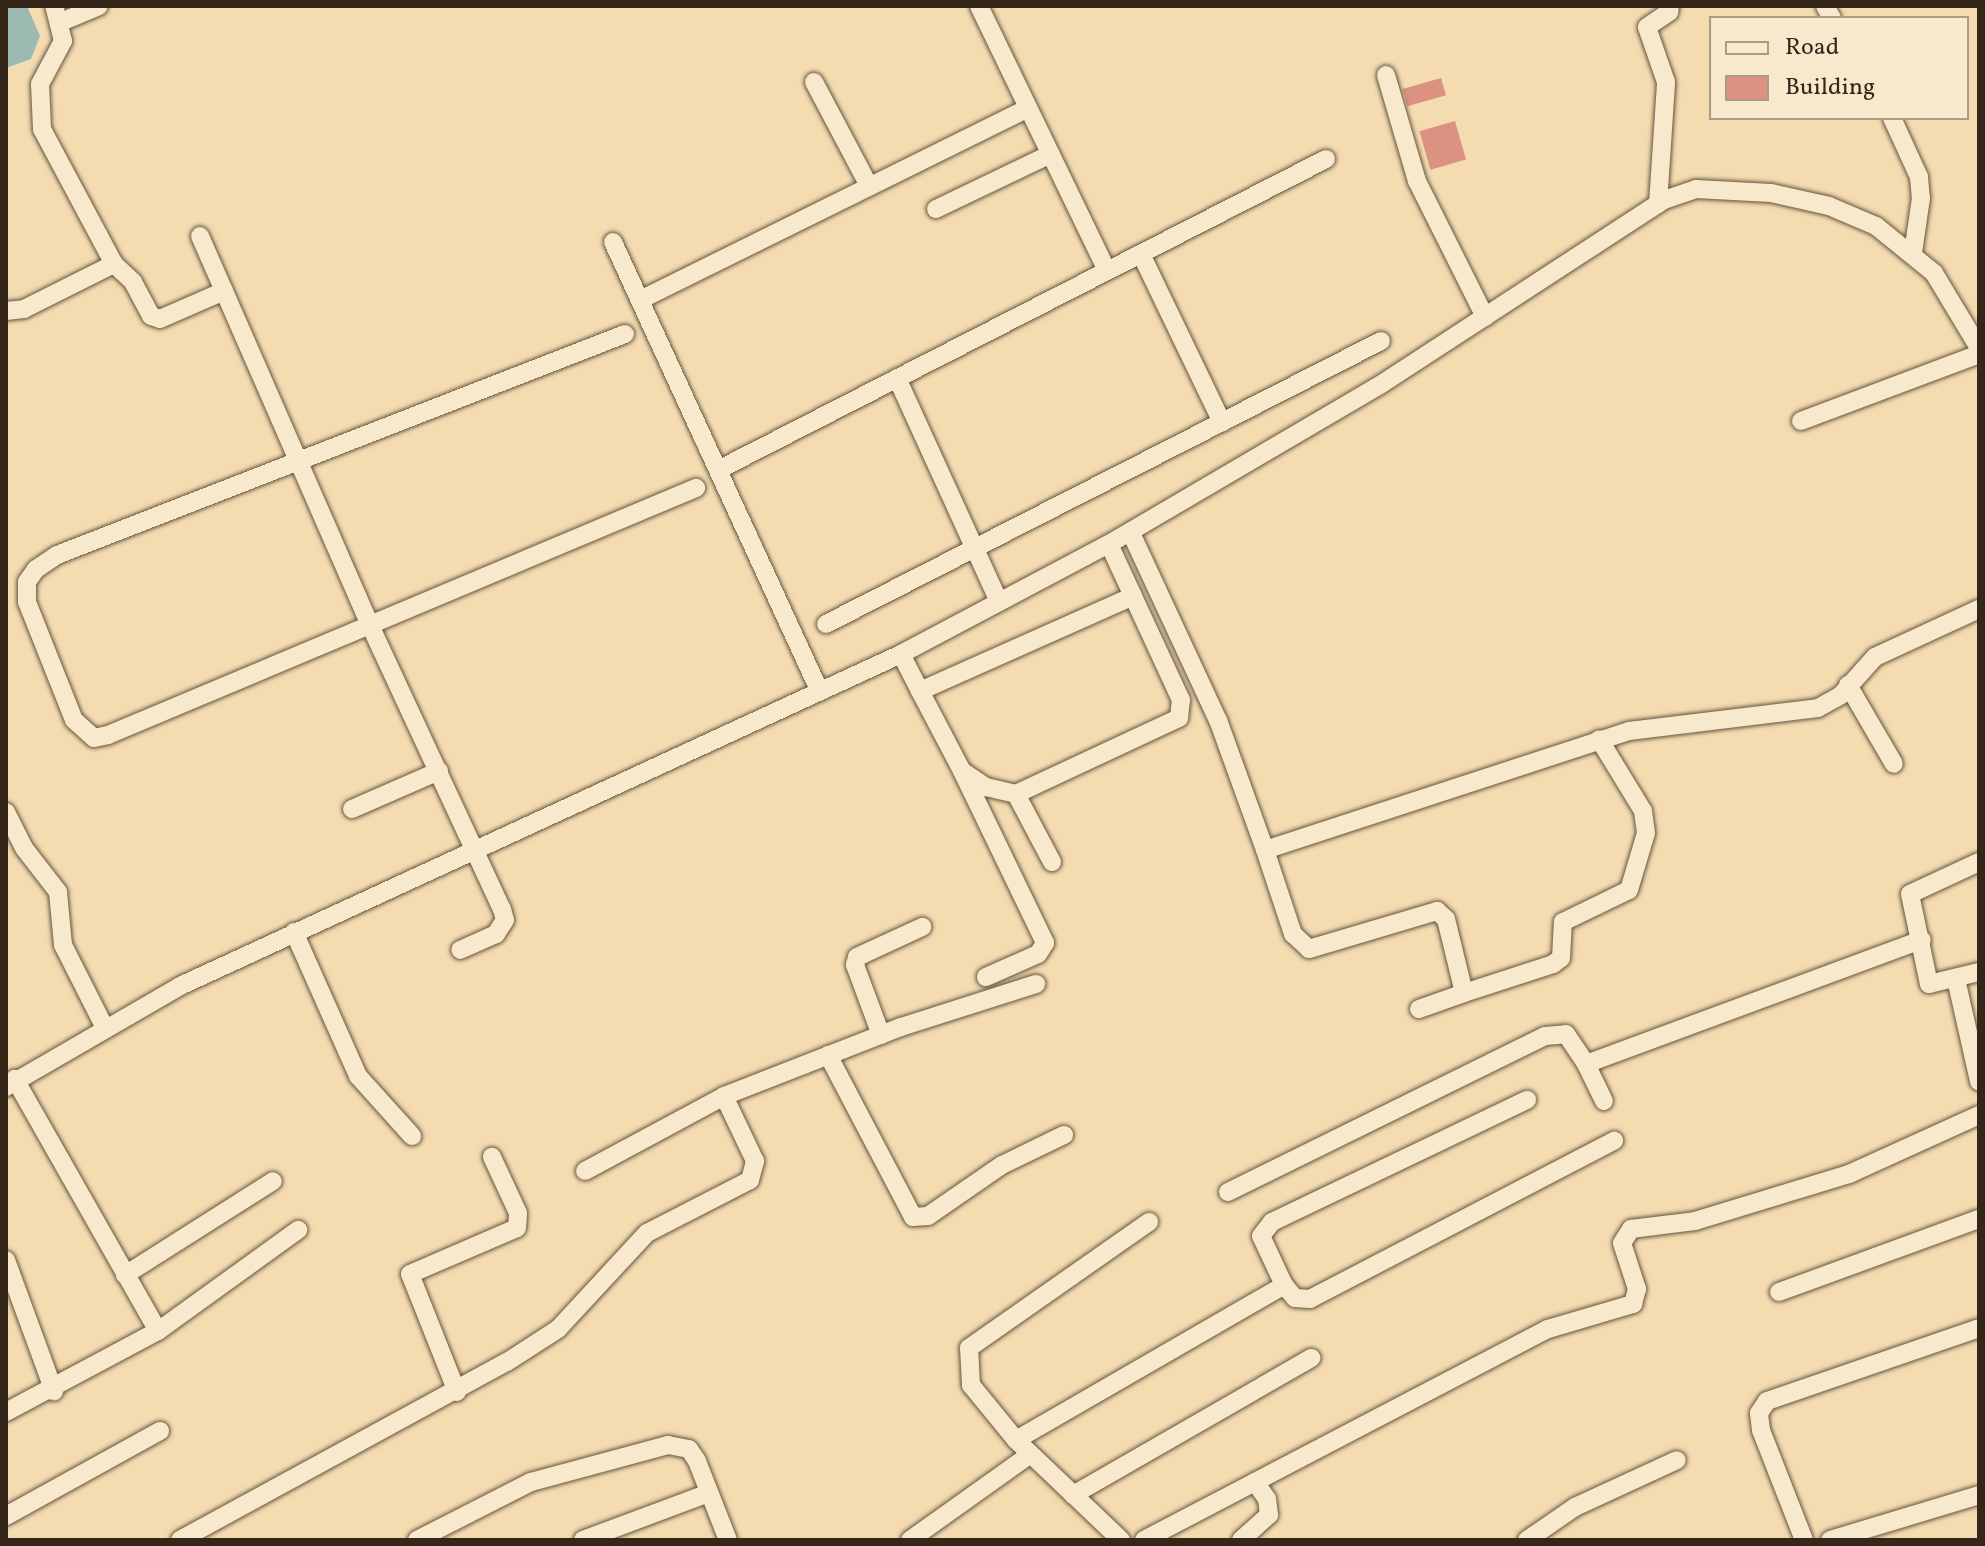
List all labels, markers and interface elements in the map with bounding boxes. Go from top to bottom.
legend [1709,16,1969,120]
text: Road [1785,31,1839,65]
text: Building [1785,71,1875,105]

